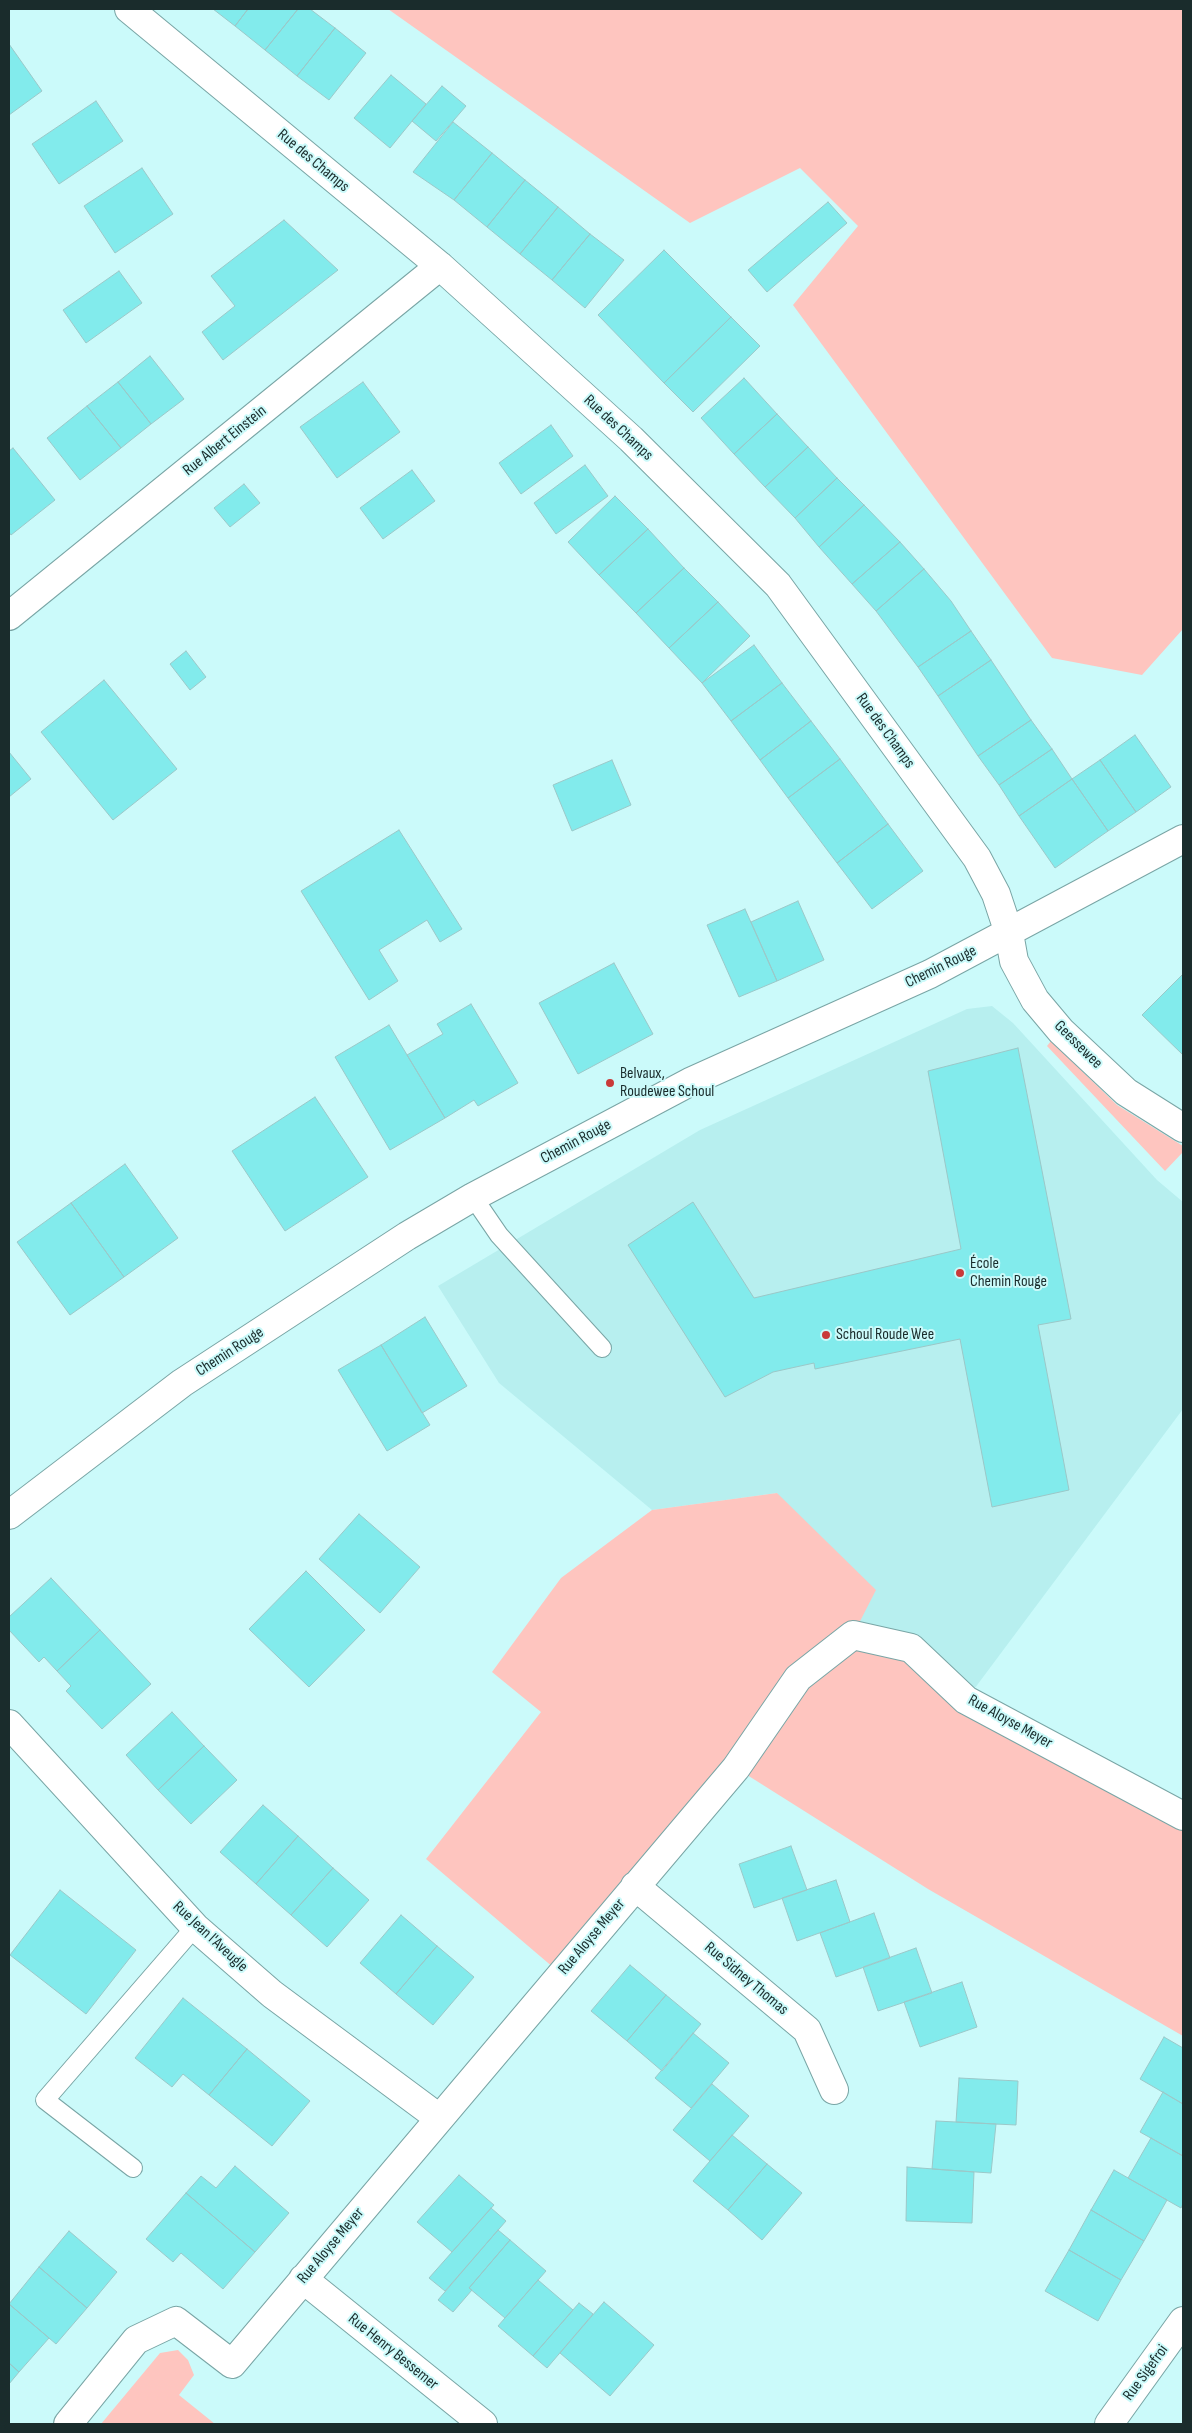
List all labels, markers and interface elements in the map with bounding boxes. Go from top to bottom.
street label: Rue des Champs [273,125,353,197]
street label: Rue des Champs [579,391,657,465]
street label: Rue Albert Einstein [180,402,270,480]
street label: Rue des Champs [851,690,919,772]
street label: Chemin Rouge [902,942,980,992]
street label: Geessewee [1050,1017,1106,1073]
place label: Belvaux, Roudewee Schoul [620,1064,714,1102]
marker: Belvaux, Roudewee Schoul [604,1077,616,1089]
street label: Chemin Rouge [538,1115,614,1169]
place label: École Chemin Rouge [970,1254,1047,1292]
marker: École Chemin Rouge [954,1267,966,1279]
street label: Chemin Rouge [192,1323,268,1381]
place label: Schoul Roude Wee [836,1325,934,1345]
marker: Schoul Roude Wee [820,1329,832,1341]
street label: Rue Aloyse Meyer [965,1691,1055,1753]
street label: Rue Aloyse Meyer [555,1895,629,1979]
street label: Rue Jean l'Aveugle [169,1897,251,1977]
street label: Rue Sidney Thomas [700,1938,792,2020]
street label: Rue Aloyse Meyer [294,2204,368,2288]
street label: Rue Henry Bessemer [344,2310,442,2394]
street label: Rue Sigefroi [1119,2341,1173,2405]

